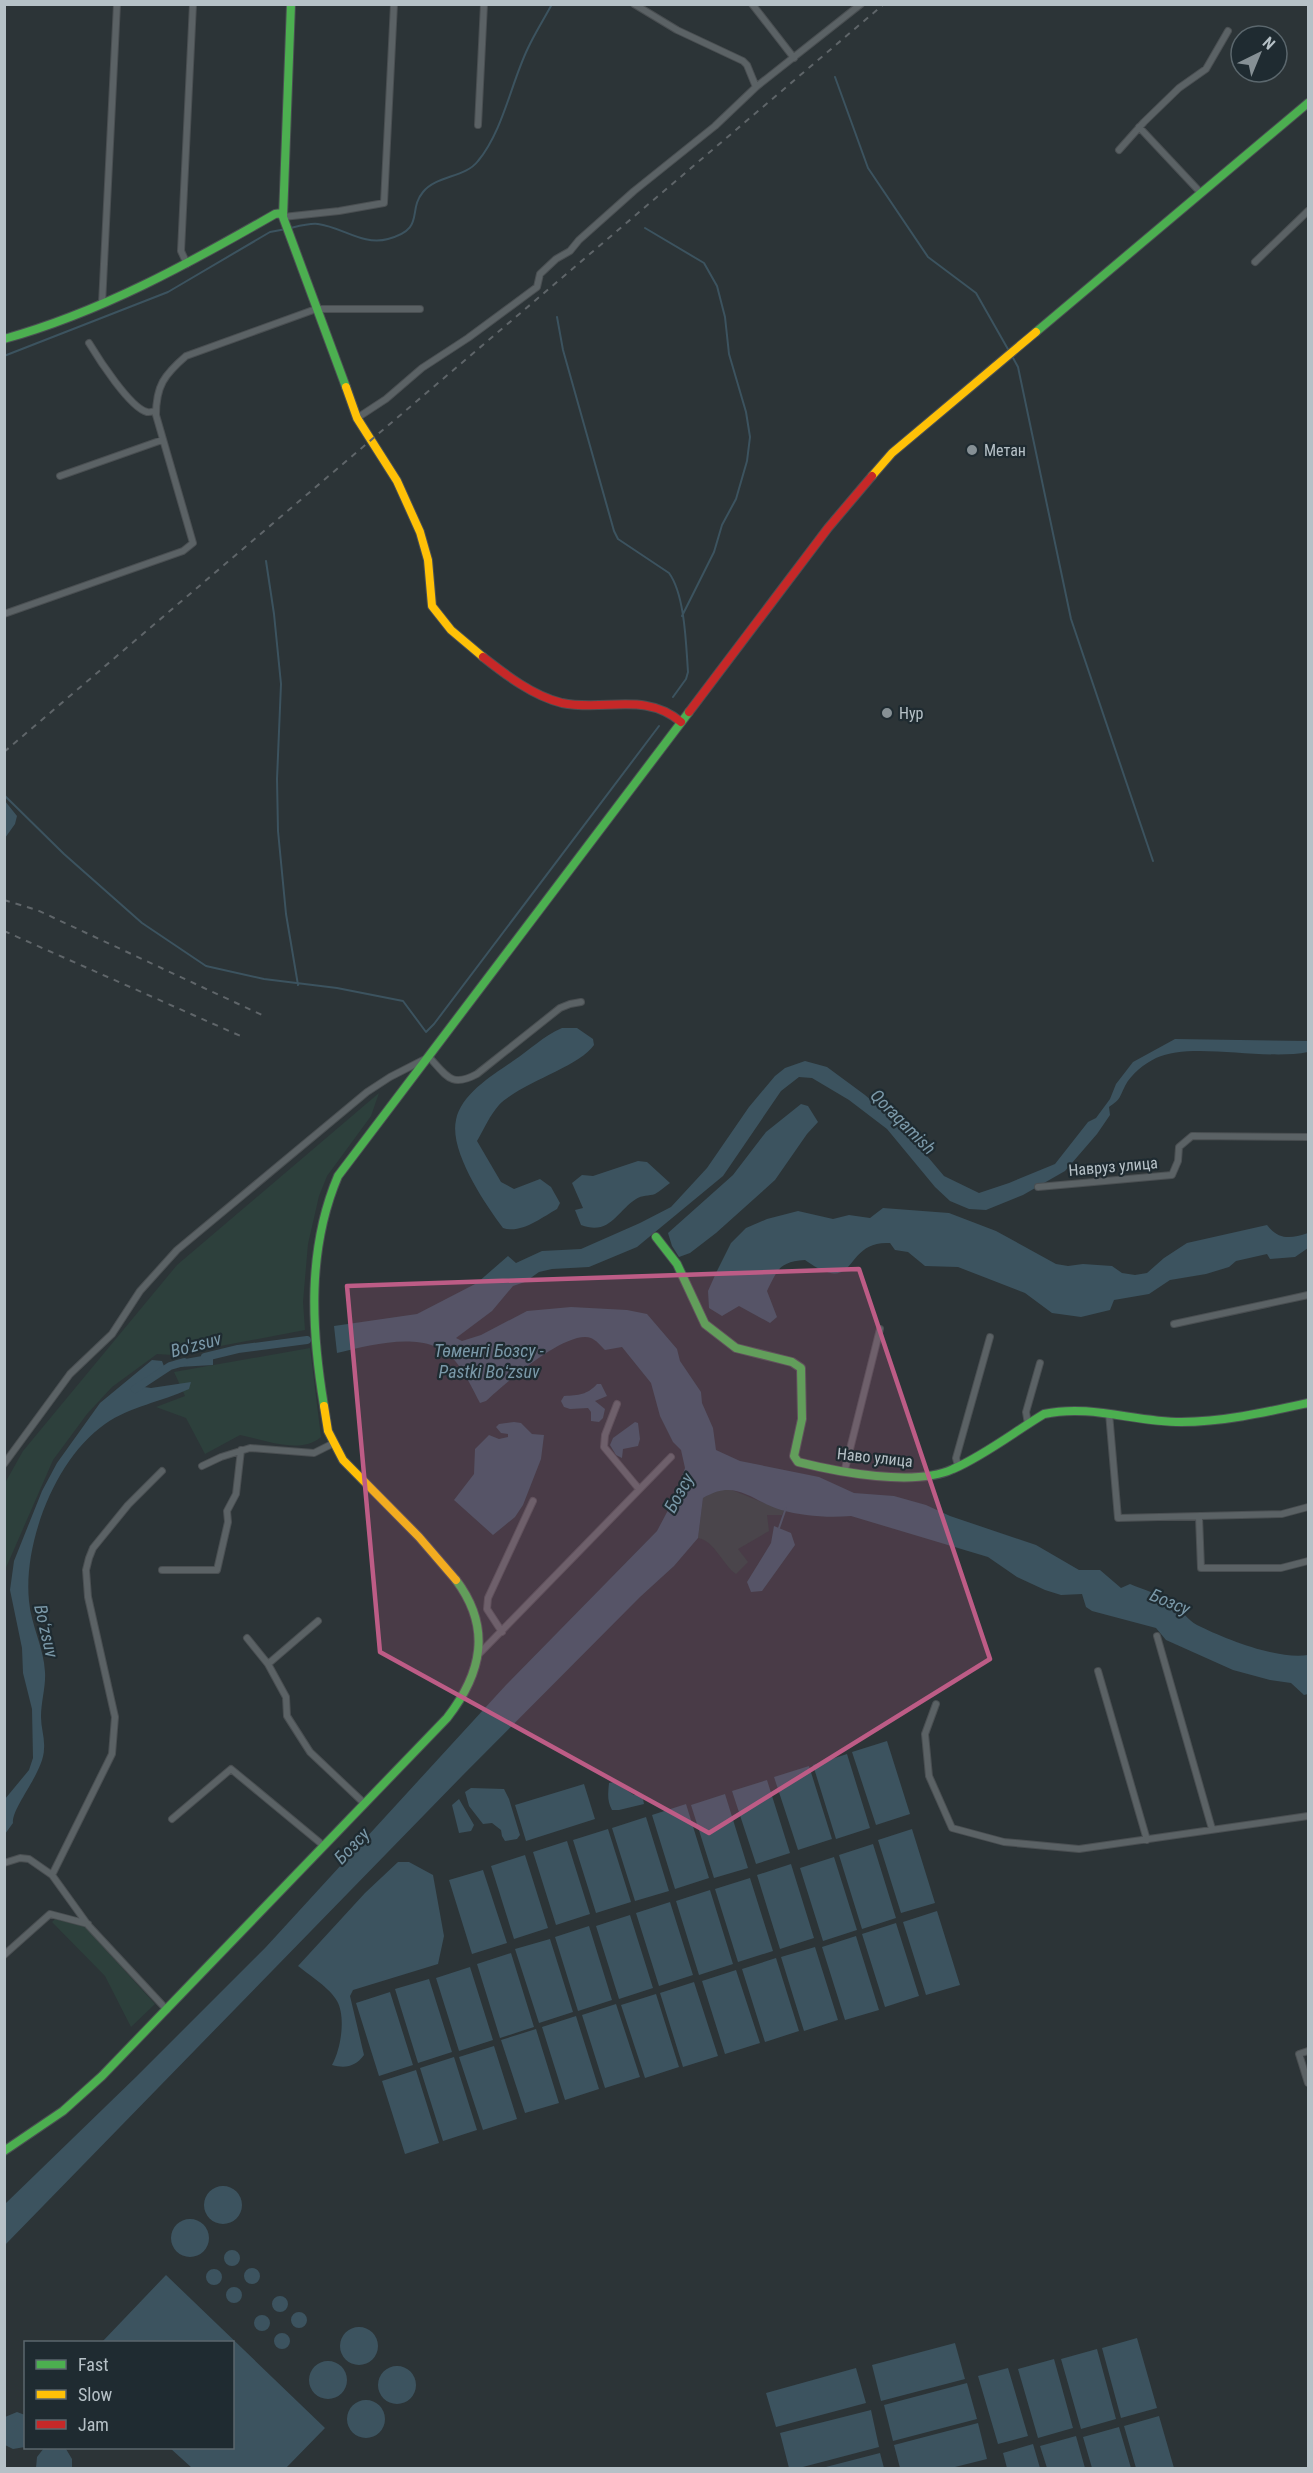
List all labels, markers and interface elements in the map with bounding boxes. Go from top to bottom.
north arrow [1229,24,1289,84]
text: N [1259,33,1279,54]
place label: Метан [984,441,1026,460]
marker: Метан [965,443,979,457]
place label: Нур [899,704,924,723]
marker: Нур [880,706,894,720]
water label: Qoraqamish [866,1085,940,1159]
street label: Навруз улица [1068,1153,1159,1180]
water label: Bo'zsuv [168,1328,224,1361]
water label: Төменгі Бозсу - Pastki Boʻzsuv [434,1340,545,1382]
street label: Наво улица [836,1444,914,1471]
water label: Бозсу [659,1469,698,1516]
water label: Бозсу [1147,1584,1194,1620]
water label: Boʻzsuv [30,1602,63,1660]
water label: Бозсу [330,1823,374,1868]
legend [24,2341,234,2449]
text: Fast [78,2354,109,2375]
text: Slow [78,2384,113,2405]
text: Jam [78,2414,109,2435]

